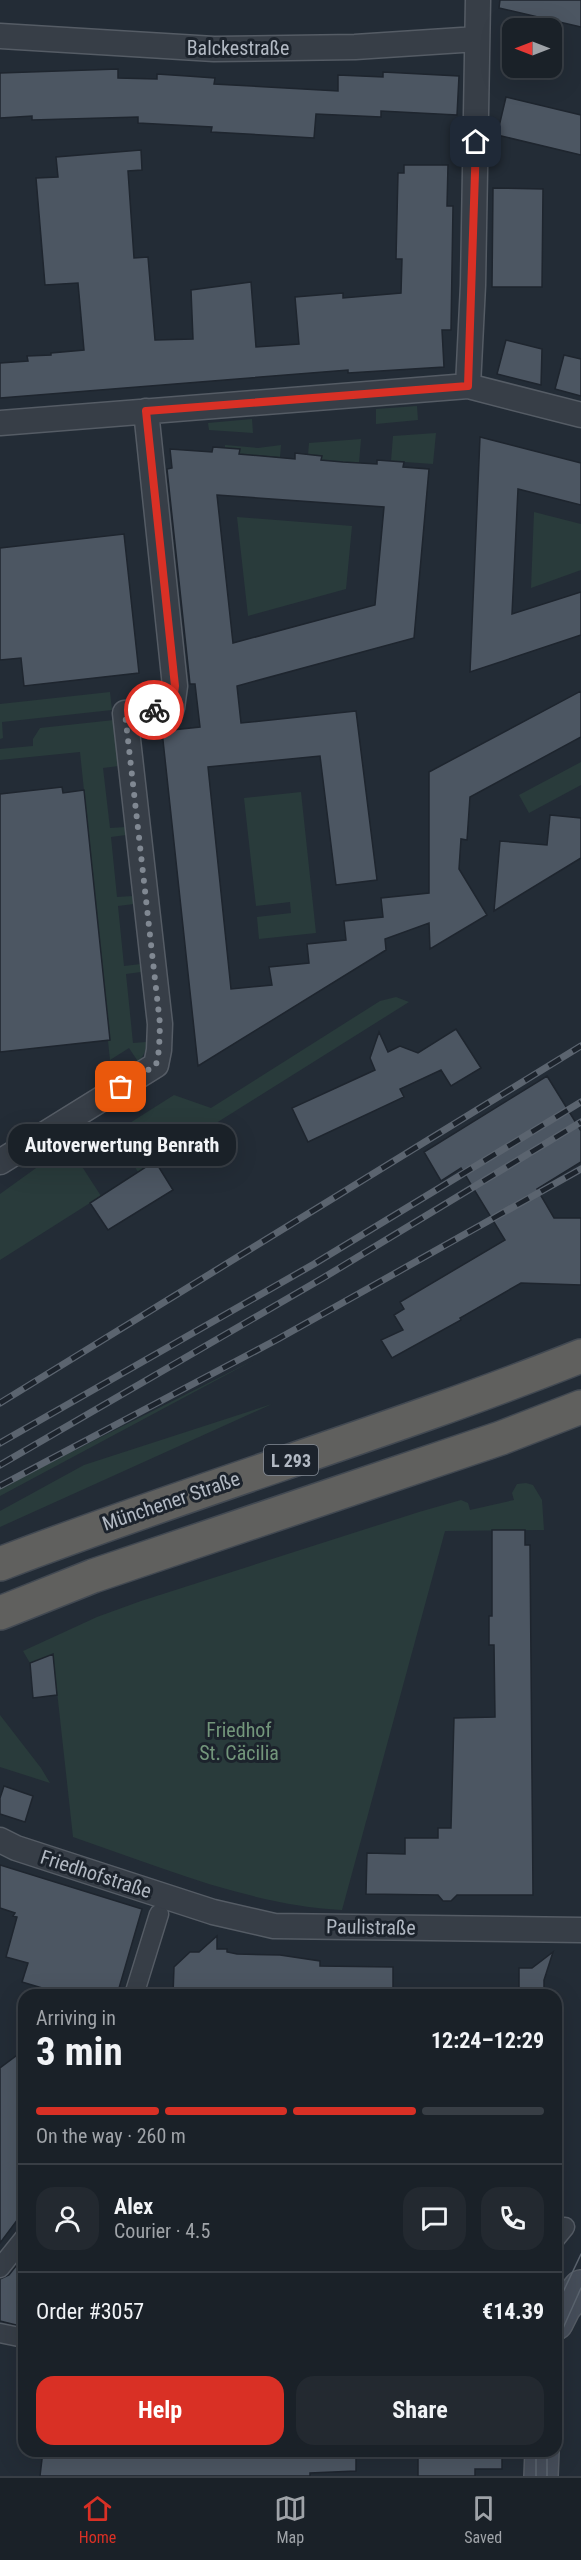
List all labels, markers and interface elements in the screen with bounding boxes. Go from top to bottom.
north arrow [502,18,562,78]
map controls [502,18,562,78]
street label: Balckestraße [187,36,289,60]
pin [450,116,501,167]
icon: home [459,125,492,158]
courier [124,680,184,740]
icon: bike [138,694,171,727]
pin [95,1061,146,1112]
icon: bag [104,1070,137,1103]
callout: Autoverwertung Benrath [7,1123,235,1165]
text: Autoverwertung Benrath [25,1133,219,1157]
road number: L 293 [264,1445,318,1475]
street label: Münchener Straße [99,1466,243,1536]
park label: Friedhof St. Cäcilia [199,1718,279,1765]
street label: Friedhofstraße [37,1845,155,1903]
street label: Paulistraße [326,1914,416,1940]
text: Arriving in [36,2006,116,2030]
text: 12:24–12:29 [431,2028,544,2053]
text: 3 min [36,2029,123,2075]
text: On the way · 260 m [36,2124,186,2148]
button: person [36,2187,99,2250]
button: chat [403,2187,466,2250]
button: phone [481,2187,544,2250]
text: Alex [114,2194,153,2219]
text: Courier · 4.5 [114,2219,210,2243]
text: Order #3057 [36,2299,144,2324]
text: €14.39 [482,2299,544,2324]
button: Help [36,2376,284,2445]
button: Share [296,2376,544,2445]
tab: Home [79,2492,116,2547]
tab: Map [274,2492,307,2547]
tab: Saved [464,2492,502,2547]

